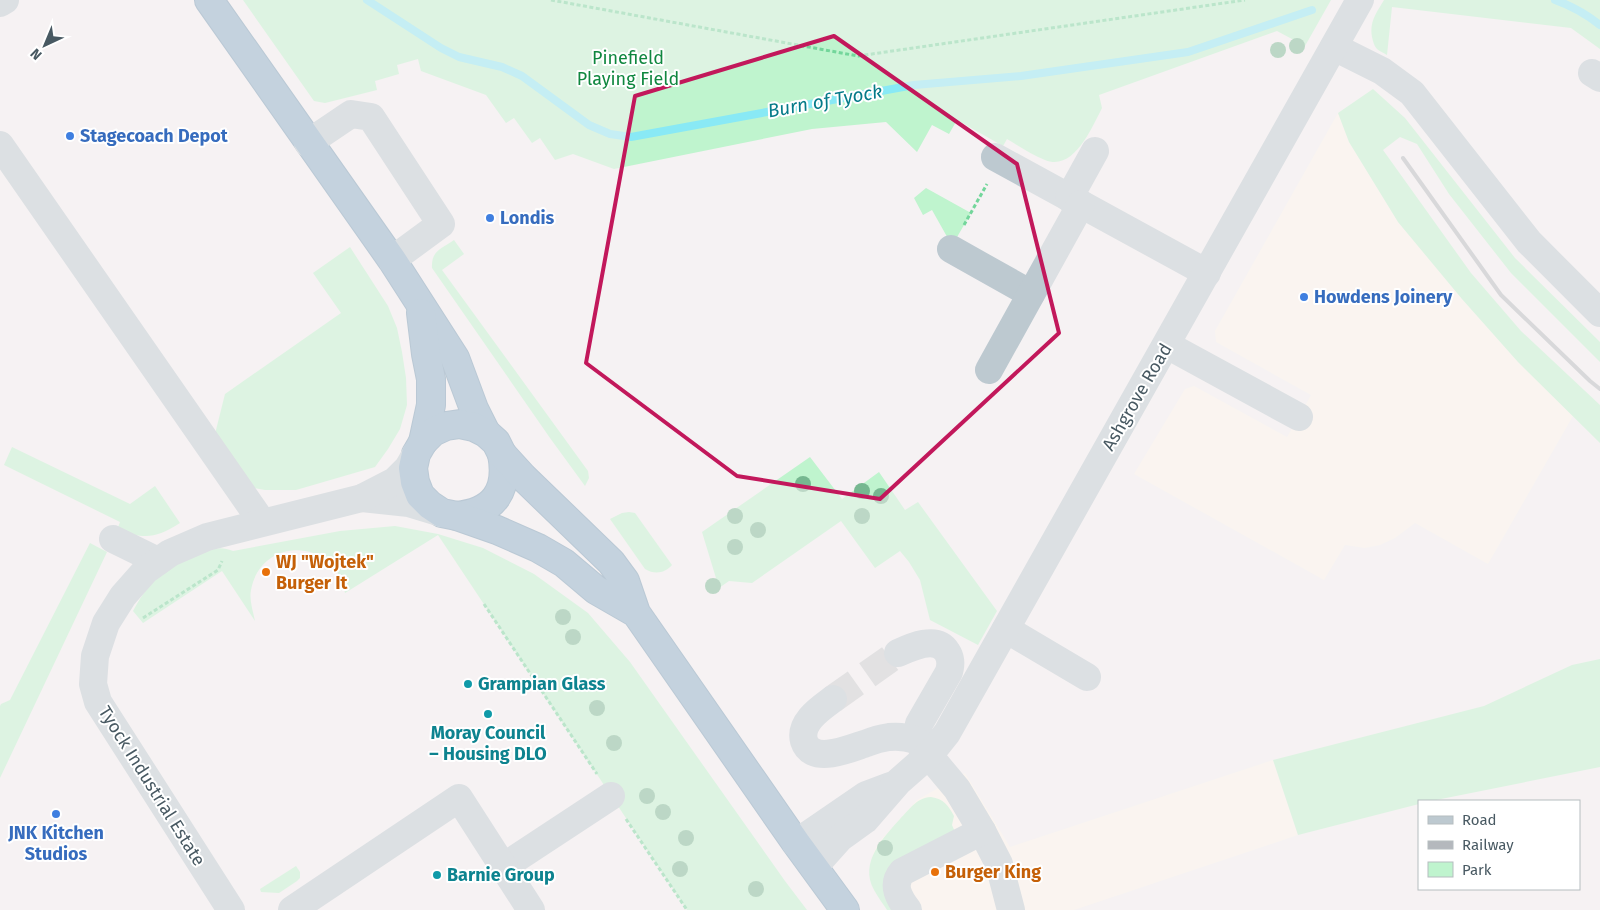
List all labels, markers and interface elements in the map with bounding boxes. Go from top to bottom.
north arrow [20,20,70,70]
text: N [27,45,46,63]
park label: Pinefield Playing Field [577,47,679,90]
water label: Burn of Tyock [766,80,884,122]
place label: Stagecoach Depot [80,125,229,147]
marker: Stagecoach Depot [64,130,76,142]
place label: Londis [500,207,555,229]
marker: Londis [484,212,496,224]
place label: Howdens Joinery [1314,286,1453,308]
marker: Howdens Joinery [1298,291,1310,303]
street label: Ashgrove Road [1097,339,1177,455]
place label: WJ "Wojtek" Burger It [276,551,374,594]
marker: WJ "Wojtek" Burger It [260,566,272,578]
place label: Grampian Glass [478,673,606,695]
marker: Grampian Glass [462,678,474,690]
street label: Tyock Industrial Estate [94,702,210,870]
marker: Moray Council – Housing DLO [482,708,494,720]
place label: Moray Council – Housing DLO [429,722,547,765]
legend [1418,800,1580,890]
marker: JNK Kitchen Studios [50,808,62,820]
text: Road [1462,811,1497,829]
place label: JNK Kitchen Studios [7,822,104,865]
text: Railway [1462,836,1514,854]
place label: Burger King [945,861,1041,883]
text: Park [1462,861,1492,879]
place label: Barnie Group [447,864,555,886]
marker: Burger King [929,866,941,878]
marker: Barnie Group [431,869,443,881]

